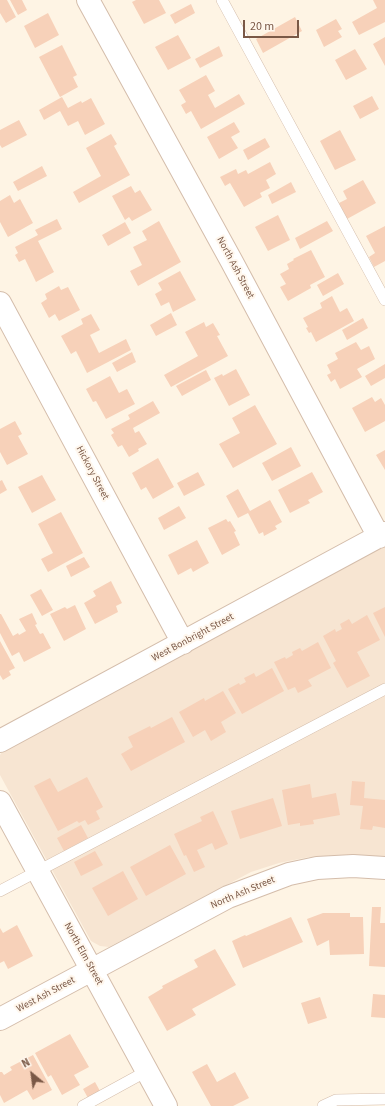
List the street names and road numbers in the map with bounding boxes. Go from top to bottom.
street label: North Ash Street [214,235,256,301]
street label: Hickory Street [73,444,111,502]
street label: West Bonbright Street [150,611,236,665]
street label: North Ash Street [209,874,277,912]
street label: North Elm Street [61,921,105,987]
street label: West Ash Street [15,975,77,1015]

